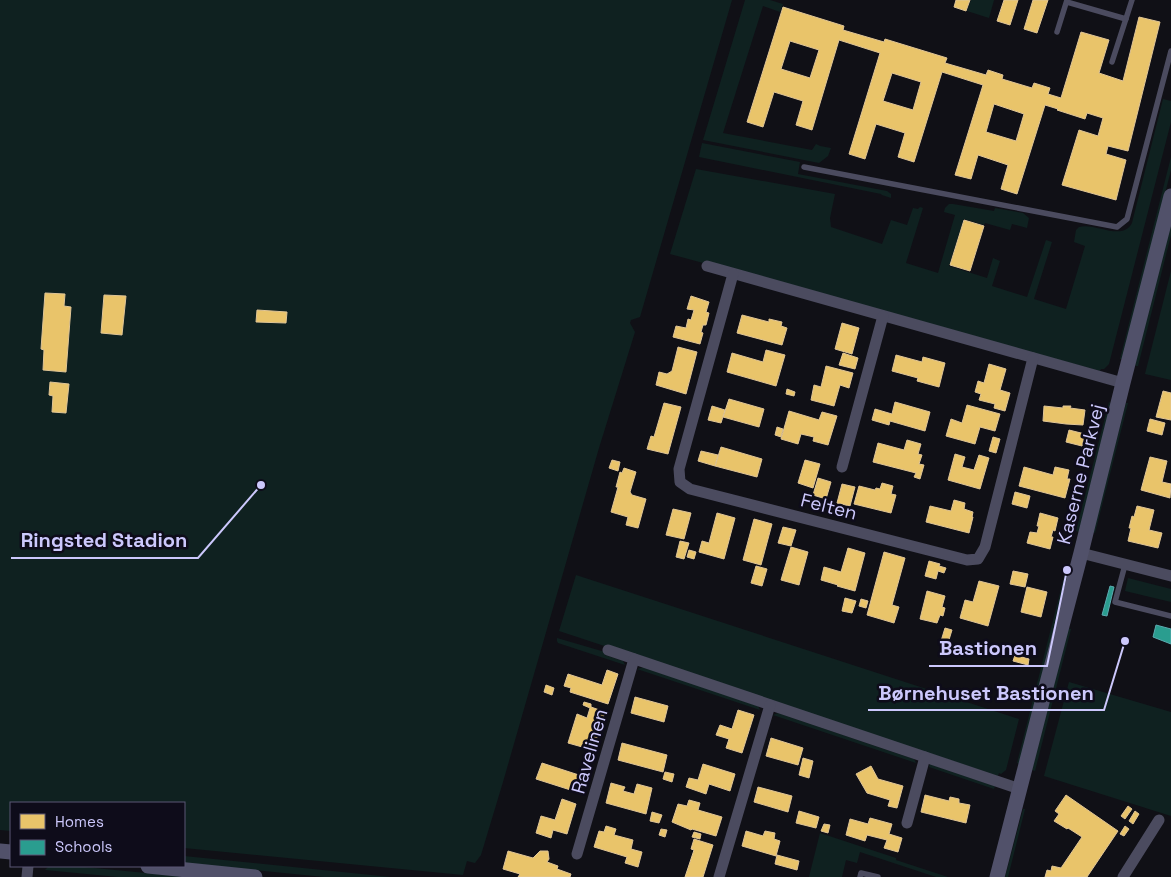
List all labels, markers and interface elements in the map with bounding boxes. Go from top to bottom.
street label: Kaserne Parkvej [1051,401,1110,547]
street label: Felten [798,487,860,526]
callout: Ringsted Stadion [11,523,198,558]
text: Ringsted Stadion [21,527,187,553]
callout: Bastionen [929,631,1047,666]
text: Bastionen [939,635,1037,661]
callout: Børnehuset Bastionen [868,675,1104,710]
text: Børnehuset Bastionen [878,680,1094,706]
street label: Ravelinen [565,706,614,797]
legend [10,802,185,867]
text: Homes [55,812,104,831]
text: Schools [55,837,113,856]

